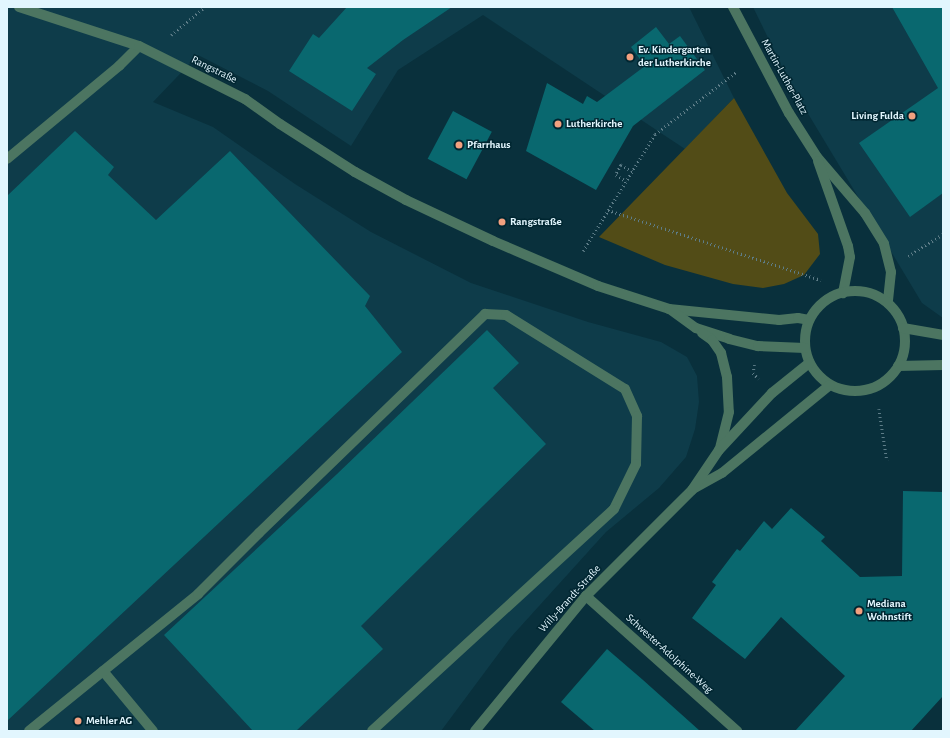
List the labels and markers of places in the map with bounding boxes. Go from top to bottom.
place label: Ev. Kindergarten der Lutherkirche [638,44,711,70]
marker: Ev. Kindergarten der Lutherkirche [625,52,635,62]
place label: Living Fulda [851,109,904,123]
marker: Living Fulda [907,111,917,121]
place label: Lutherkirche [566,117,622,131]
marker: Lutherkirche [553,119,563,129]
place label: Pfarrhaus [467,138,511,152]
marker: Pfarrhaus [454,140,464,150]
place label: Rangstraße [510,215,562,229]
marker: Rangstraße [497,217,507,227]
place label: Mediana Wohnstift [867,598,912,624]
marker: Mediana Wohnstift [854,606,864,616]
place label: Mehler AG [86,714,132,728]
marker: Mehler AG [73,716,83,726]

